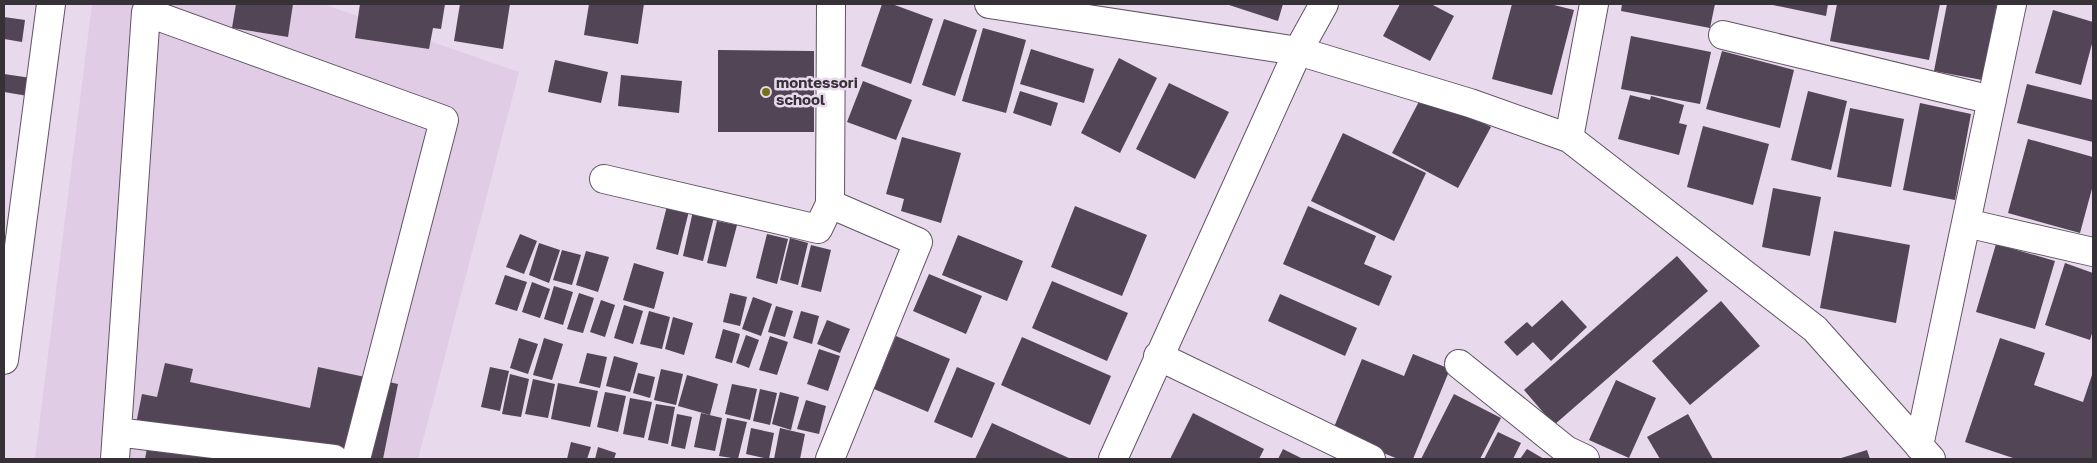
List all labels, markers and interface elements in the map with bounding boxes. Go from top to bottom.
place label: montessori school [776,73,858,108]
marker: montessori school [760,86,772,98]

